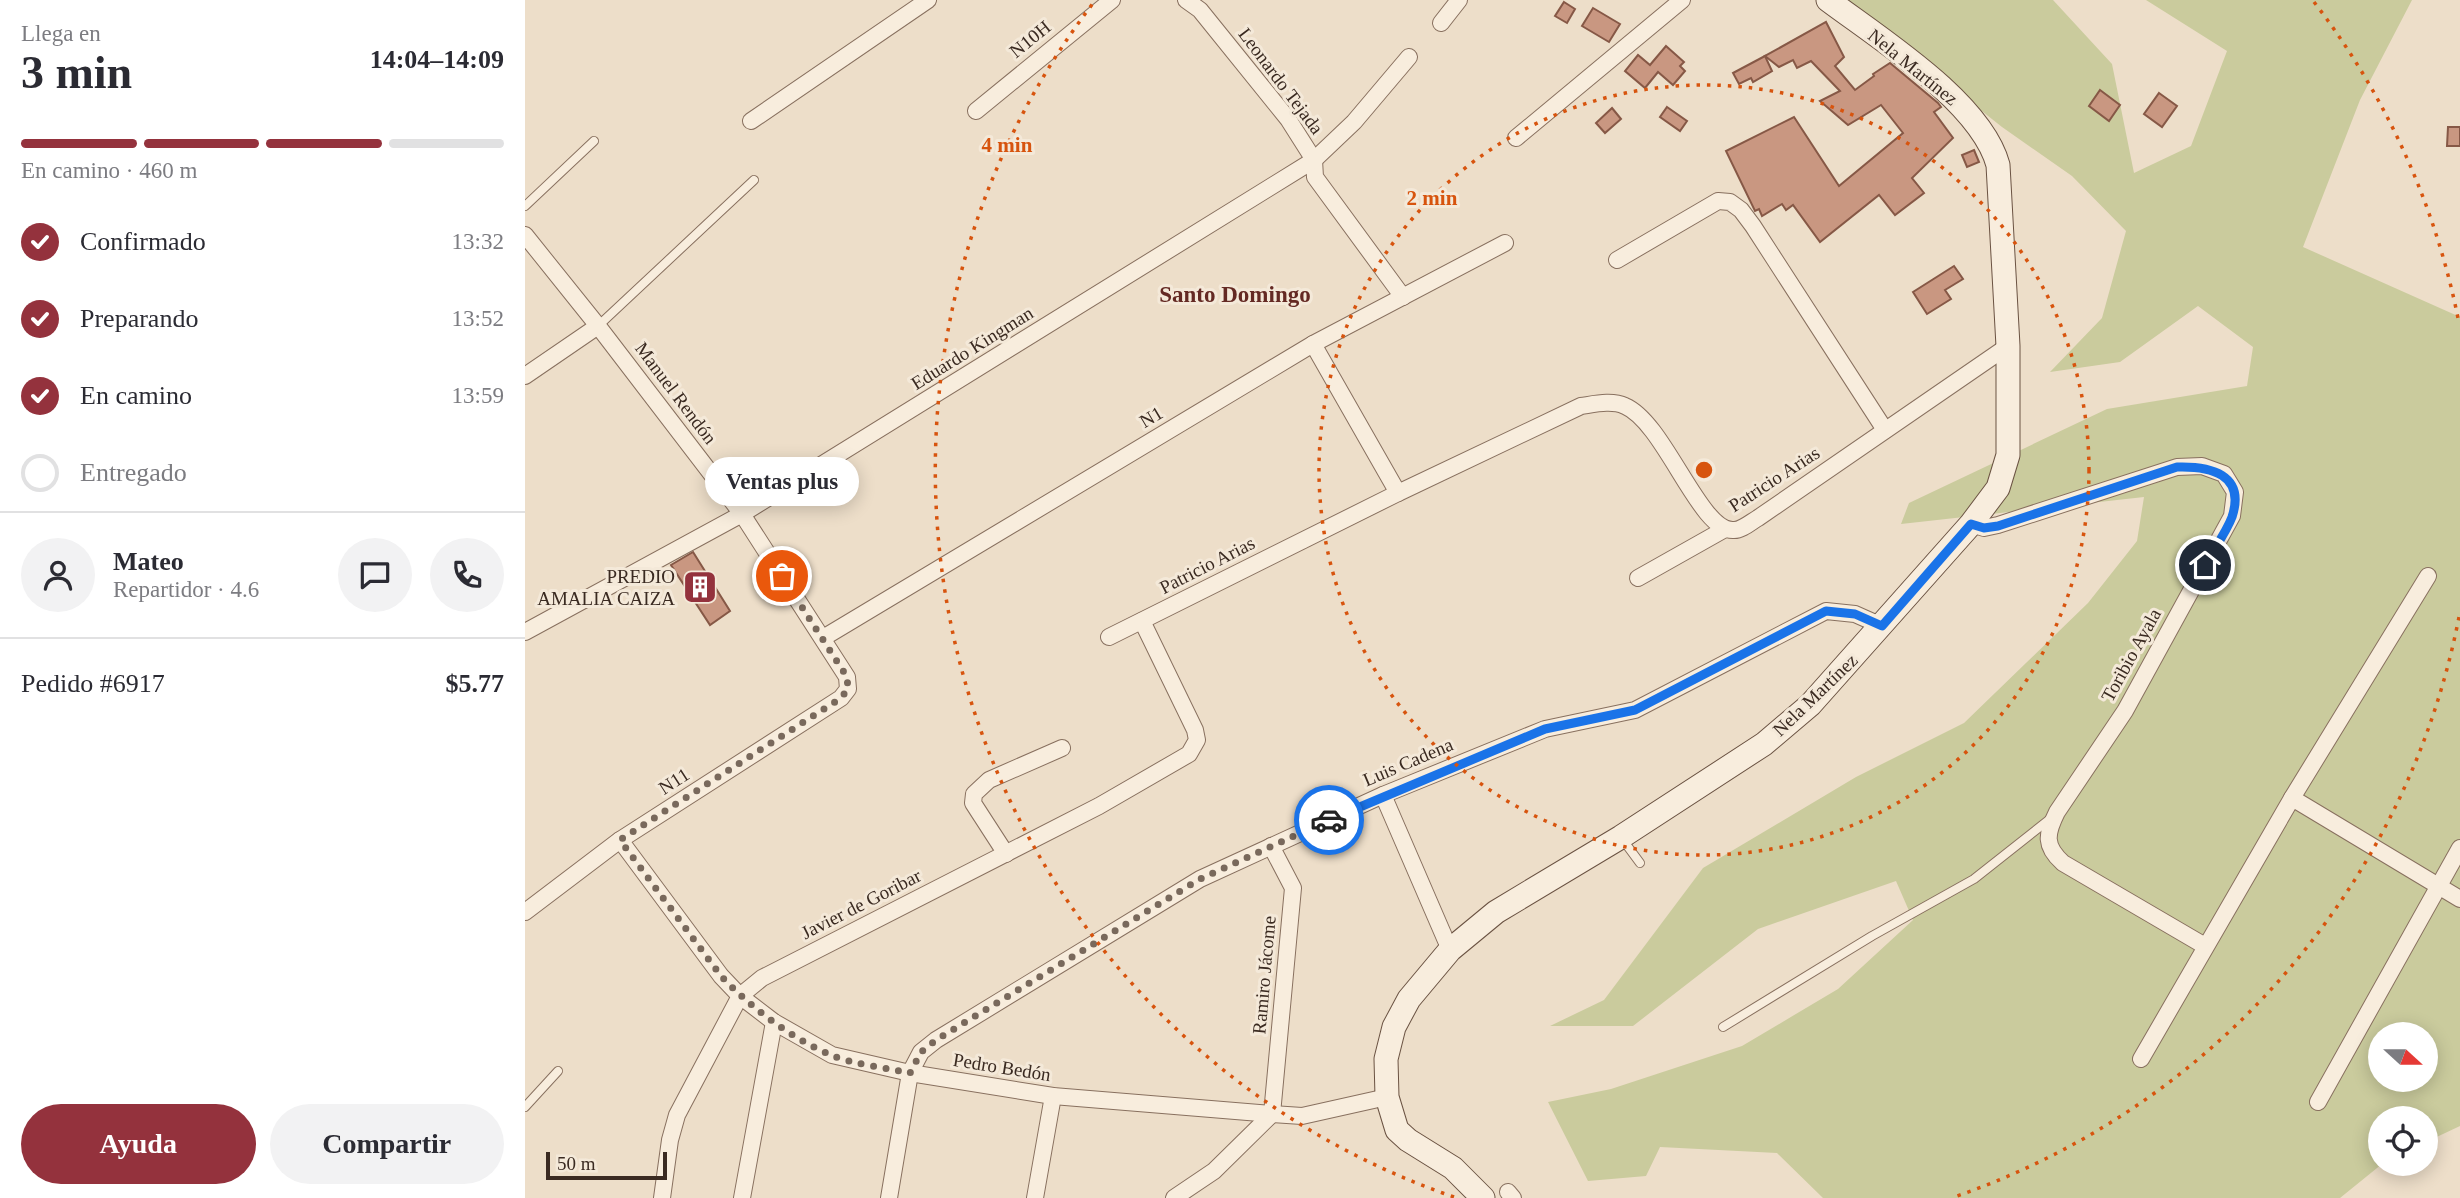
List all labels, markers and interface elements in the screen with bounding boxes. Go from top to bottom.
street label: N10H [1005,16,1055,62]
text: Llega en [21,21,101,46]
street label: Leonardo Tejada [1234,24,1328,139]
street label: Nela Martínez [1864,24,1962,110]
text: 14:04–14:09 [370,45,504,74]
text: 3 min [21,47,132,98]
text: 4 min [982,133,1033,157]
text: En camino · 460 m [21,158,197,183]
text: 2 min [1407,186,1458,210]
icon: check [21,223,59,261]
text: Confirmado [80,227,206,256]
text: 13:32 [452,229,504,254]
district label: Santo Domingo [1159,282,1311,307]
icon: check [21,300,59,338]
street label: Eduardo Kingman [907,302,1037,394]
text: Preparando [80,304,198,333]
text: 13:52 [452,306,504,331]
street label: Manuel Rendón [631,338,721,448]
icon: check [21,377,59,415]
text: En camino [80,381,192,410]
text: 13:59 [452,383,504,408]
street label: N1 [1136,402,1166,432]
street label: Patricio Arias [1725,442,1823,516]
callout: Ventas plus [705,457,859,506]
text: Entregado [80,458,187,487]
centre of rings [1692,458,1716,482]
text: Ventas plus [726,469,838,494]
street label: Patricio Arias [1156,532,1258,598]
pin [2175,535,2235,595]
button: person [21,538,95,612]
button: chat [338,538,412,612]
button: phone [430,538,504,612]
pin [752,546,812,606]
icon: home [2186,546,2224,584]
text: Mateo [113,547,184,576]
icon: bag [763,557,801,595]
place label: PREDIO AMALIA CAIZA [537,566,675,609]
building icon: PREDIO AMALIA CAIZA [681,568,719,606]
text: Repartidor · 4.6 [113,577,259,602]
street label: Toribio Ayala [2097,604,2165,705]
street label: Nela Martínez [1768,650,1862,740]
text: Pedido #6917 [21,669,165,698]
text: $5.77 [446,669,504,698]
street label: Luis Cadena [1360,733,1457,790]
street label: N11 [655,763,693,799]
courier [1294,785,1364,855]
icon: car [1310,801,1348,839]
street label: Javier de Goribar [797,864,925,943]
street label: Ramiro Jácome [1248,915,1280,1035]
north arrow [2368,1022,2438,1092]
map controls [2368,1022,2438,1176]
street label: Pedro Bedón [952,1049,1053,1085]
button: Ayuda [21,1104,256,1184]
button: Compartir [270,1104,504,1184]
button: locate [2368,1106,2438,1176]
scale bar [546,1149,667,1181]
text: 50 m [557,1153,596,1174]

